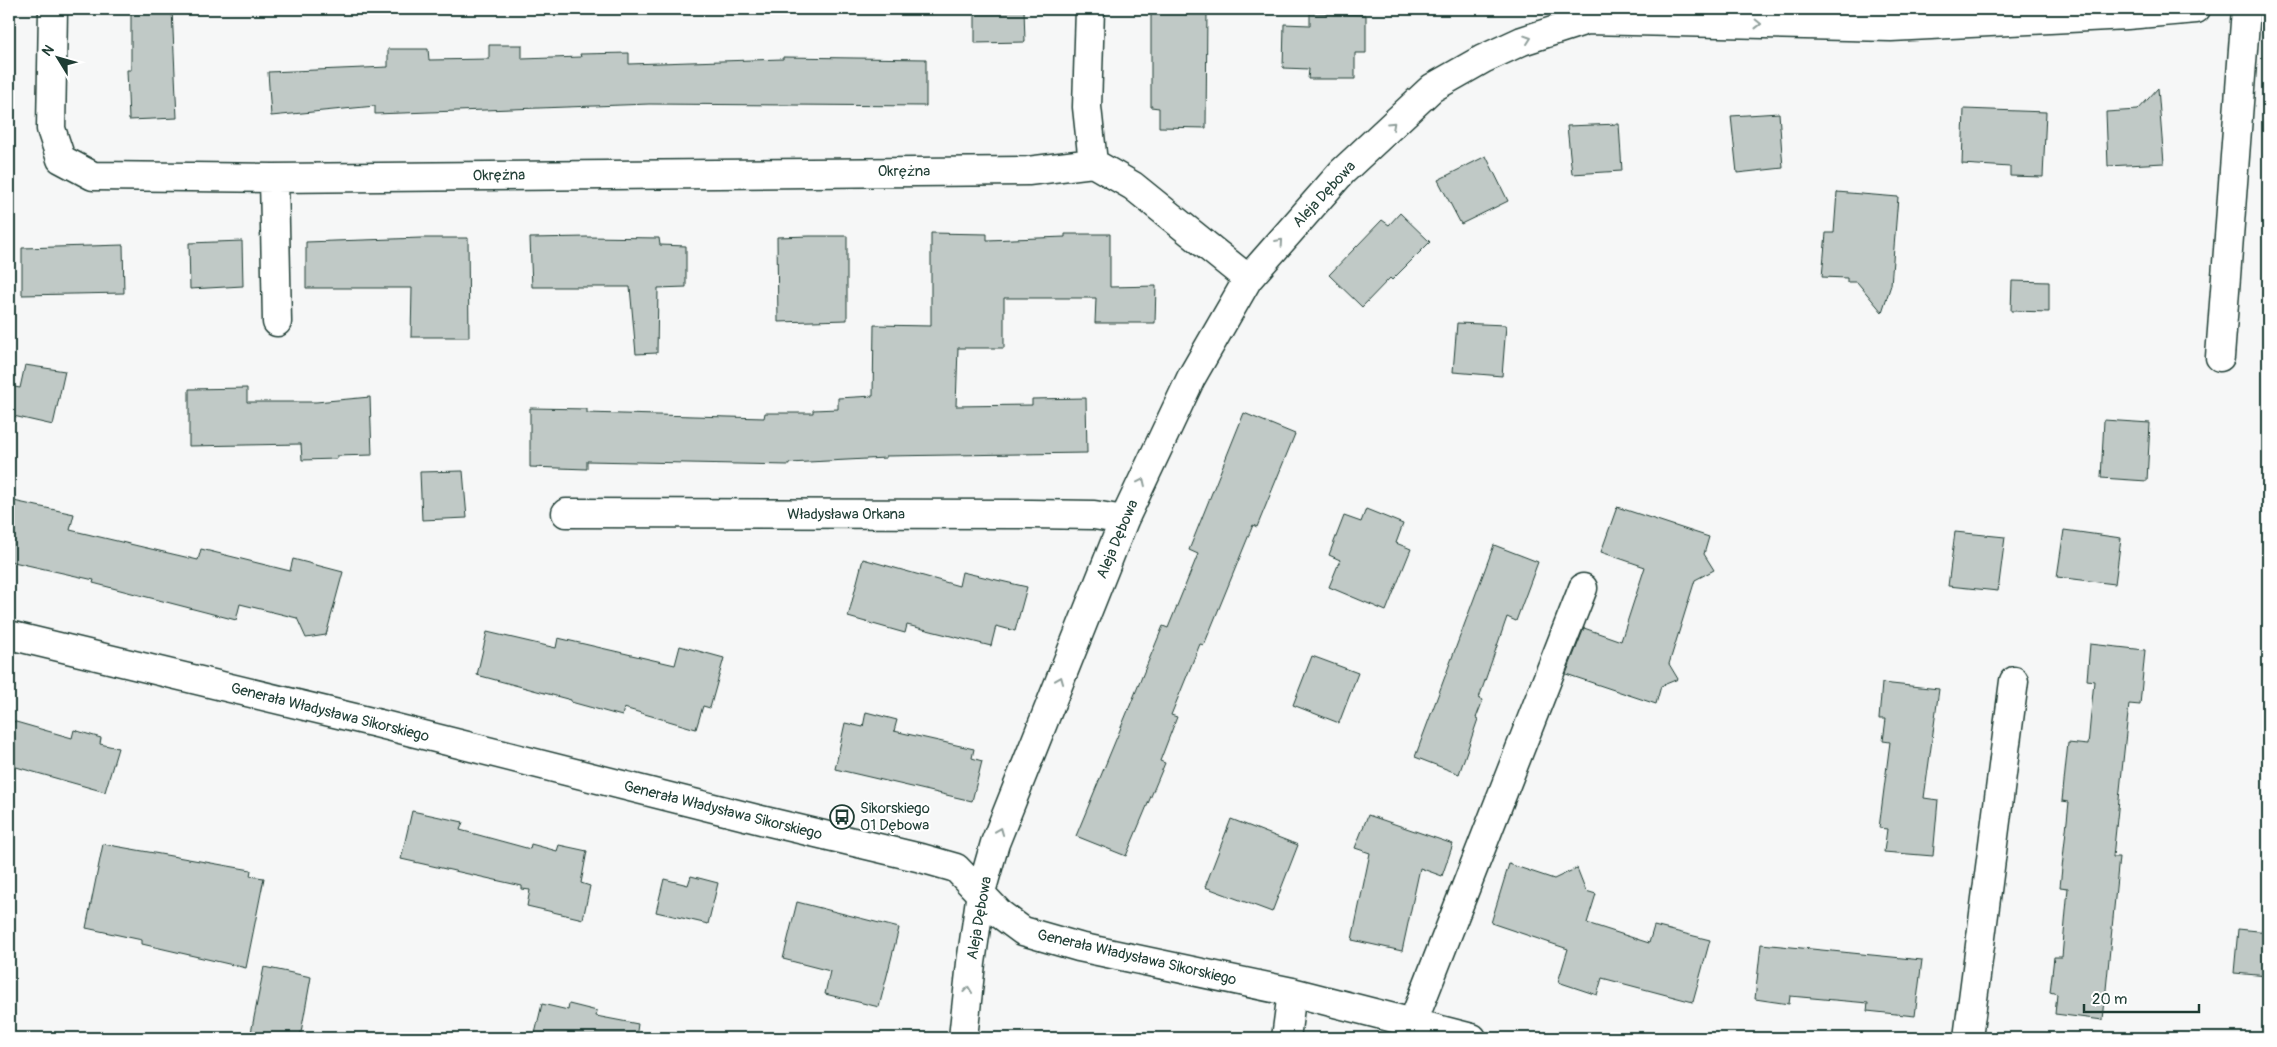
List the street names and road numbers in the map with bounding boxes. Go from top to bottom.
street label: Aleja Dębowa [1289,157,1360,232]
street label: Okrężna [878,162,930,181]
street label: Okrężna [473,166,525,185]
street label: Aleja Dębowa [1092,497,1143,582]
street label: Władysława Orkana [787,505,905,524]
street label: Generała Władysława Sikorskiego [229,679,431,746]
street label: Generała Władysława Sikorskiego [622,777,824,844]
street label: Aleja Dębowa [963,875,996,961]
street label: Generała Władysława Sikorskiego [1035,925,1238,990]

